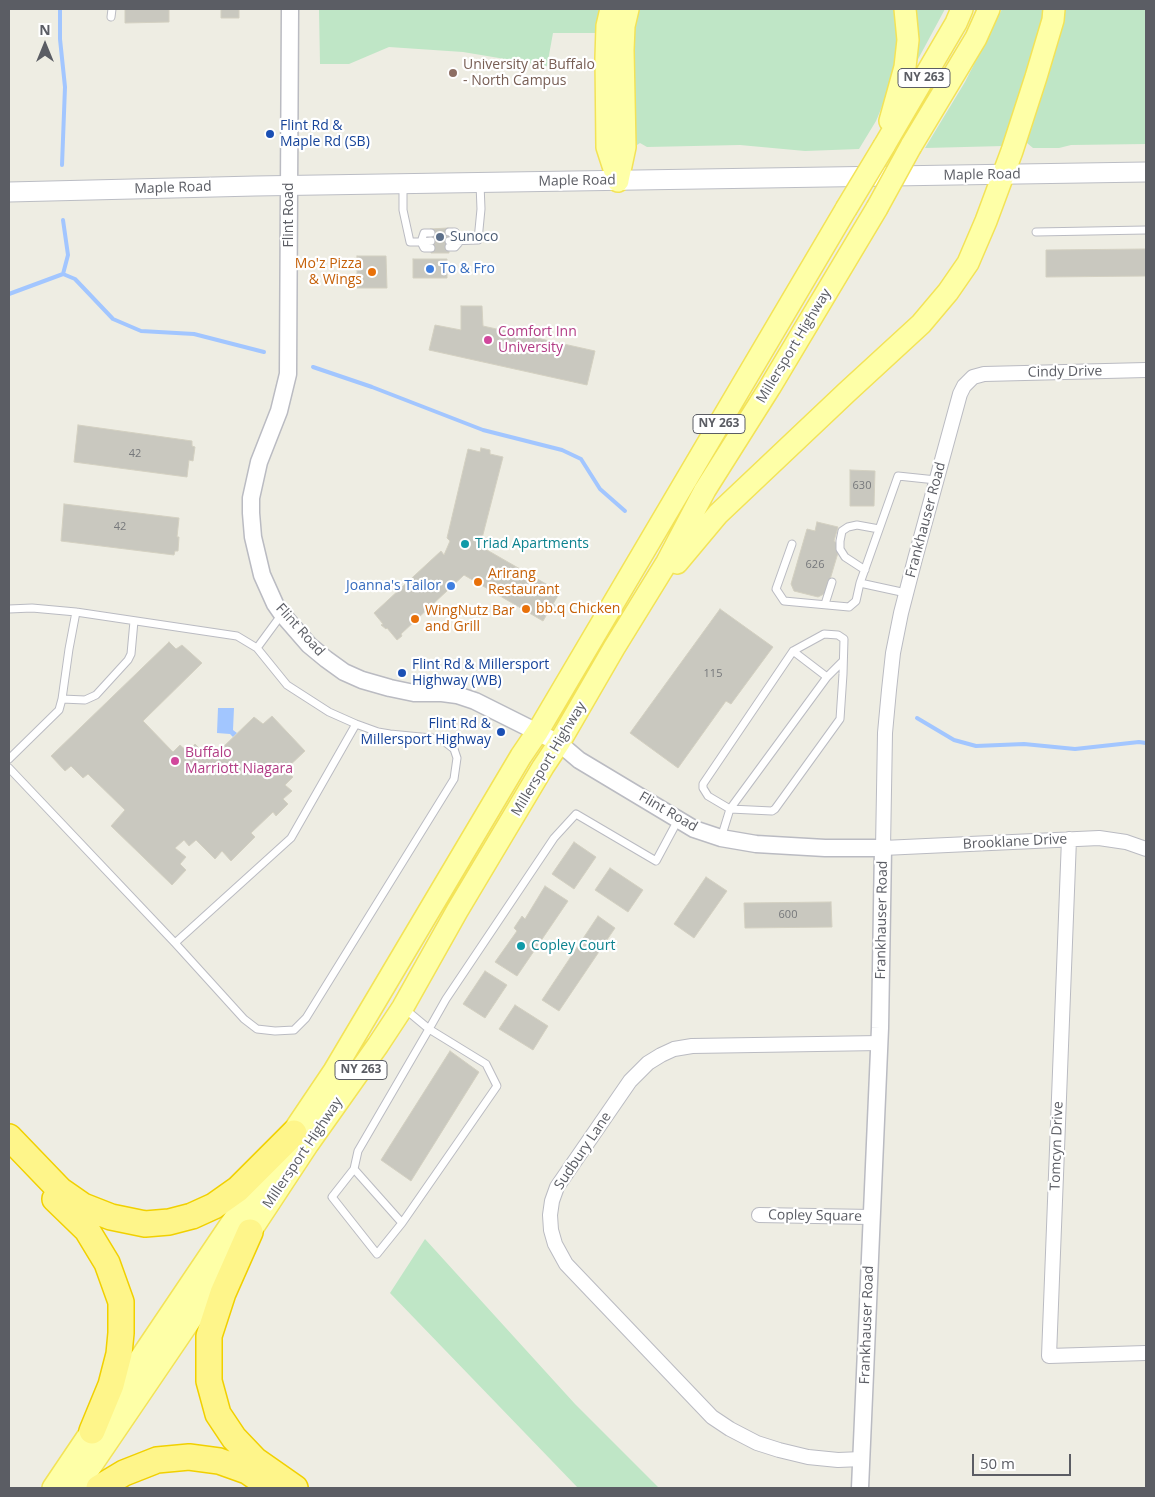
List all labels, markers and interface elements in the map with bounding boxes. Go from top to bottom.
north arrow [20,20,70,70]
text: N [39,20,51,39]
place label: University at Buffalo - North Campus [463,57,595,90]
marker: University at Buffalo - North Campus [447,67,459,79]
road number: NY 263 [898,68,950,88]
place label: Flint Rd & Maple Rd (SB) [280,118,370,150]
marker: Flint Rd & Maple Rd (SB) [264,128,276,140]
street label: Maple Road [943,166,1021,184]
street label: Maple Road [538,172,616,190]
street label: Maple Road [134,178,212,198]
street label: Flint Road [281,183,297,247]
place label: Sunoco [450,229,498,245]
marker: Sunoco [434,231,446,243]
place label: Mo'z Pizza & Wings [295,256,362,288]
place label: To & Fro [440,261,495,277]
marker: To & Fro [424,263,436,275]
marker: Mo'z Pizza & Wings [366,266,378,278]
street label: Millersport Highway [753,286,835,406]
place label: Comfort Inn University [498,324,577,357]
marker: Comfort Inn University [482,334,494,346]
street label: Cindy Drive [1028,363,1102,381]
road number: NY 263 [693,414,745,434]
house number: 42 [129,447,141,461]
street label: Frankhauser Road [902,460,950,580]
house number: 630 [853,479,871,493]
house number: 42 [114,520,126,534]
place label: Triad Apartments [475,536,589,552]
marker: Triad Apartments [459,538,471,550]
house number: 626 [806,558,824,572]
place label: Arirang Restaurant [488,566,560,598]
marker: Arirang Restaurant [472,576,484,588]
place label: Joanna's Tailor [346,578,441,594]
marker: Joanna's Tailor [445,580,457,592]
street label: Flint Road [272,600,328,660]
place label: bb.q Chicken [536,601,620,617]
place label: WingNutz Bar and Grill [425,603,515,636]
marker: bb.q Chicken [520,603,532,615]
marker: WingNutz Bar and Grill [409,613,421,625]
place label: Flint Rd & Millersport Highway (WB) [412,657,549,690]
marker: Flint Rd & Millersport Highway (WB) [396,667,408,679]
house number: 115 [704,667,722,681]
street label: Millersport Highway [508,699,590,819]
place label: Flint Rd & Millersport Highway [361,716,491,749]
marker: Flint Rd & Millersport Highway [495,726,507,738]
place label: Buffalo Marriott Niagara [185,745,293,778]
marker: Buffalo Marriott Niagara [169,755,181,767]
street label: Flint Road [636,788,700,836]
street label: Brooklane Drive [962,831,1068,853]
street label: Frankhauser Road [873,860,891,980]
house number: 600 [779,908,797,922]
place label: Copley Court [531,938,615,954]
marker: Copley Court [515,940,527,952]
road number: NY 263 [335,1060,387,1080]
street label: Millersport Highway [260,1094,346,1212]
street label: Tomcyn Drive [1047,1101,1067,1191]
street label: Sudbury Lane [551,1109,615,1193]
street label: Copley Square [768,1207,862,1225]
street label: Frankhauser Road [857,1265,877,1385]
scale bar [975,1444,1074,1476]
text: 50 m [980,1453,1015,1473]

